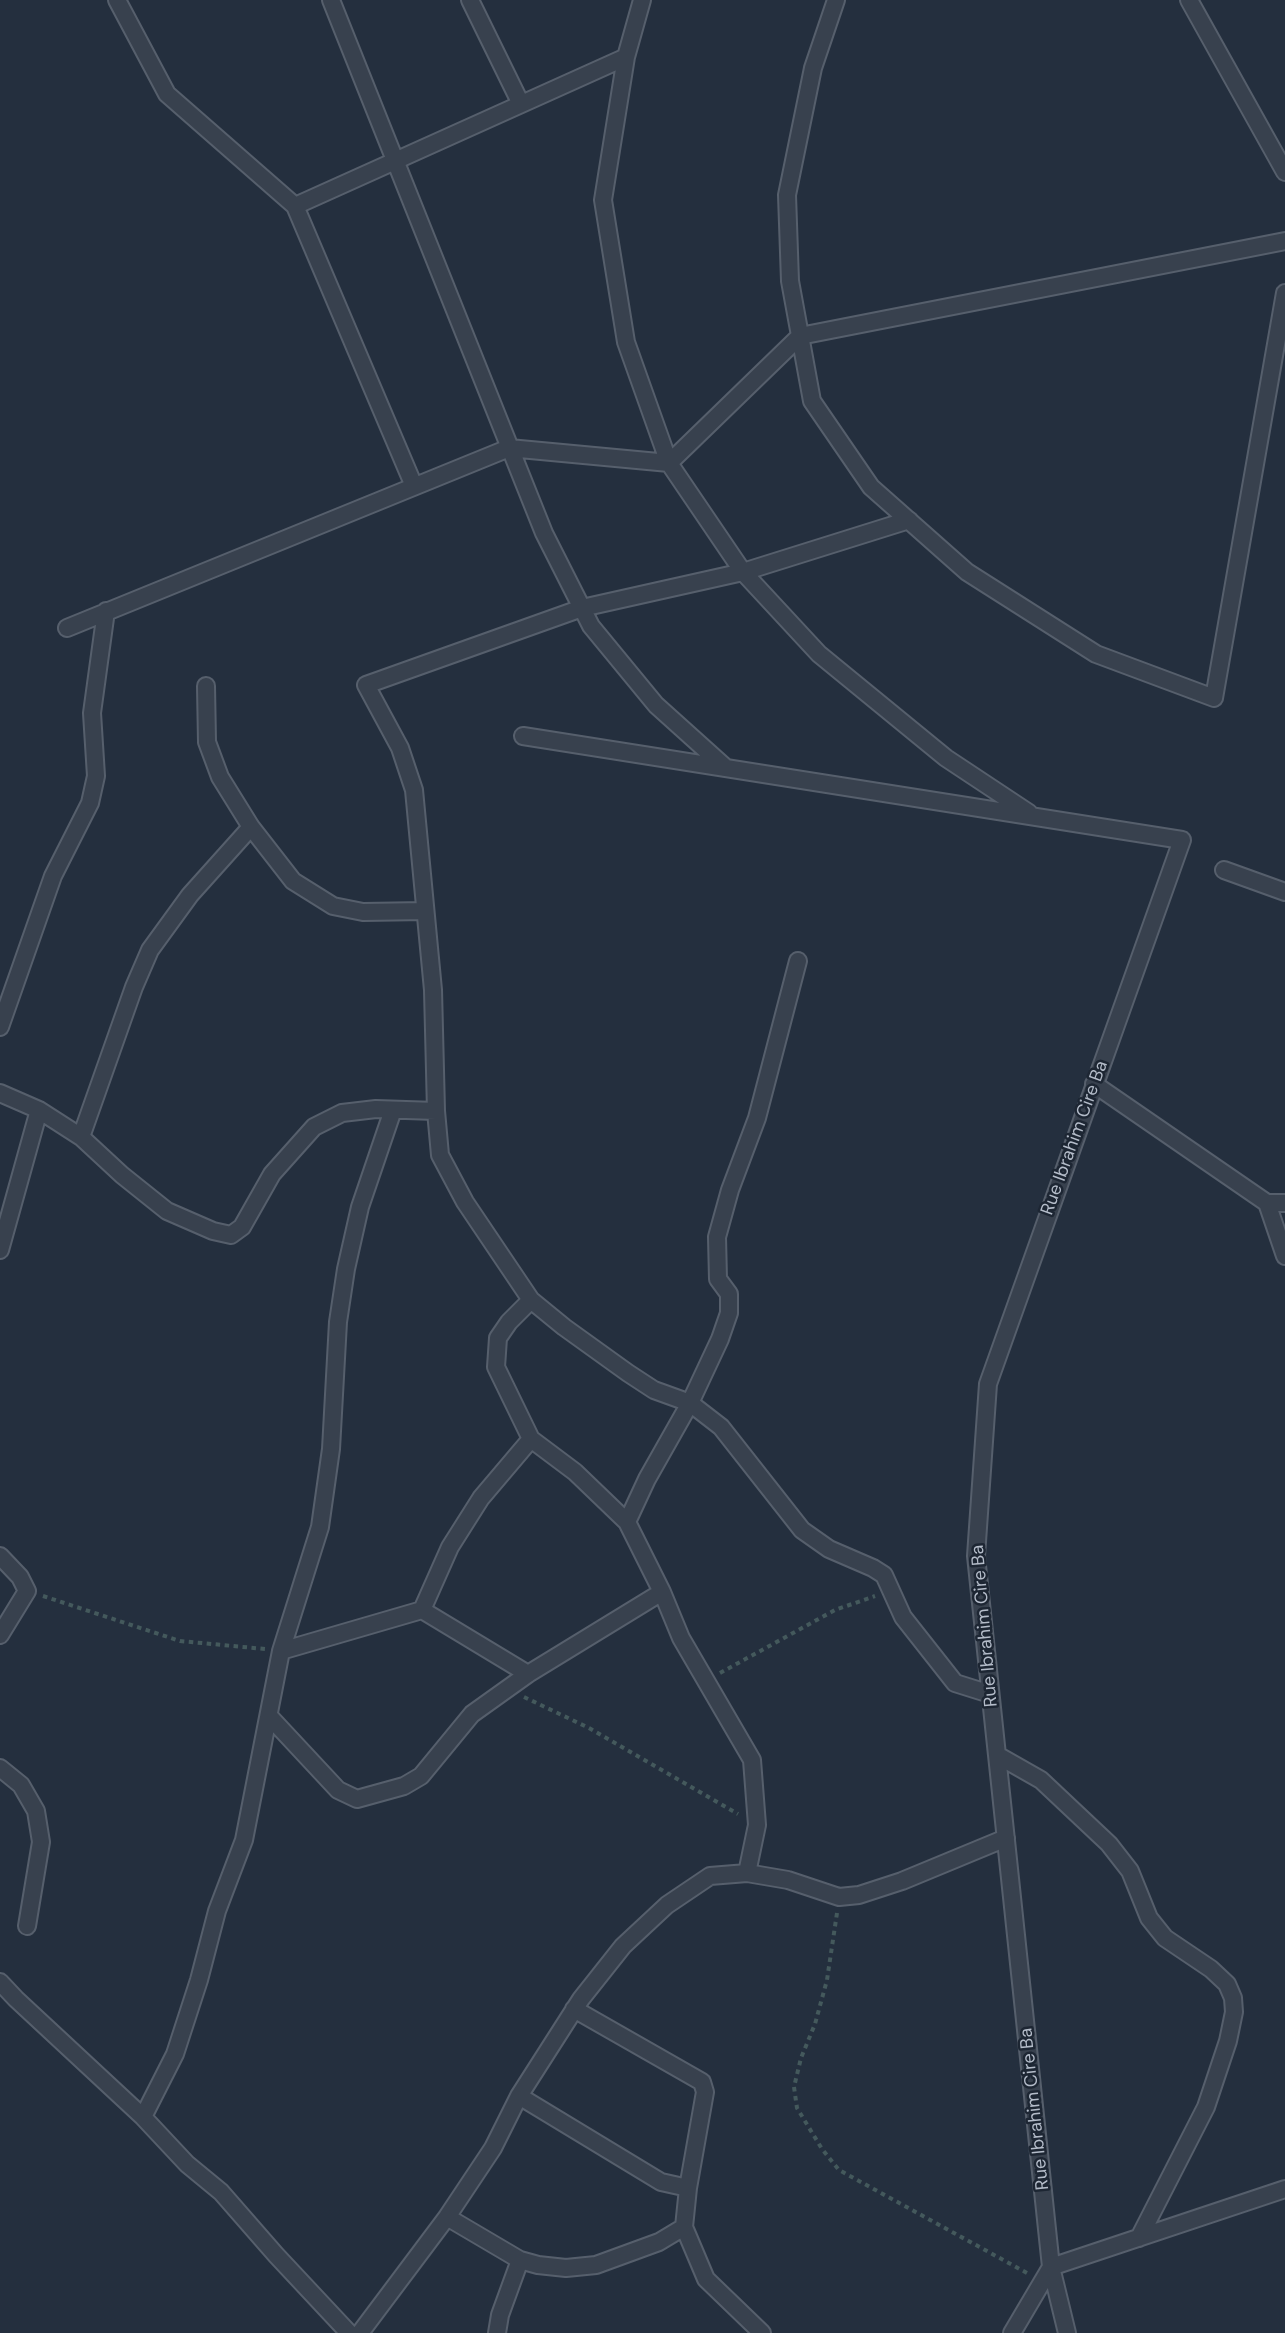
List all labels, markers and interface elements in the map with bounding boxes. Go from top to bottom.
street label: Rue Ibrahim Cire Ba [1037,1058,1113,1218]
street label: Rue Ibrahim Cire Ba [967,1544,1003,1708]
street label: Rue Ibrahim Cire Ba [1016,2027,1054,2191]

